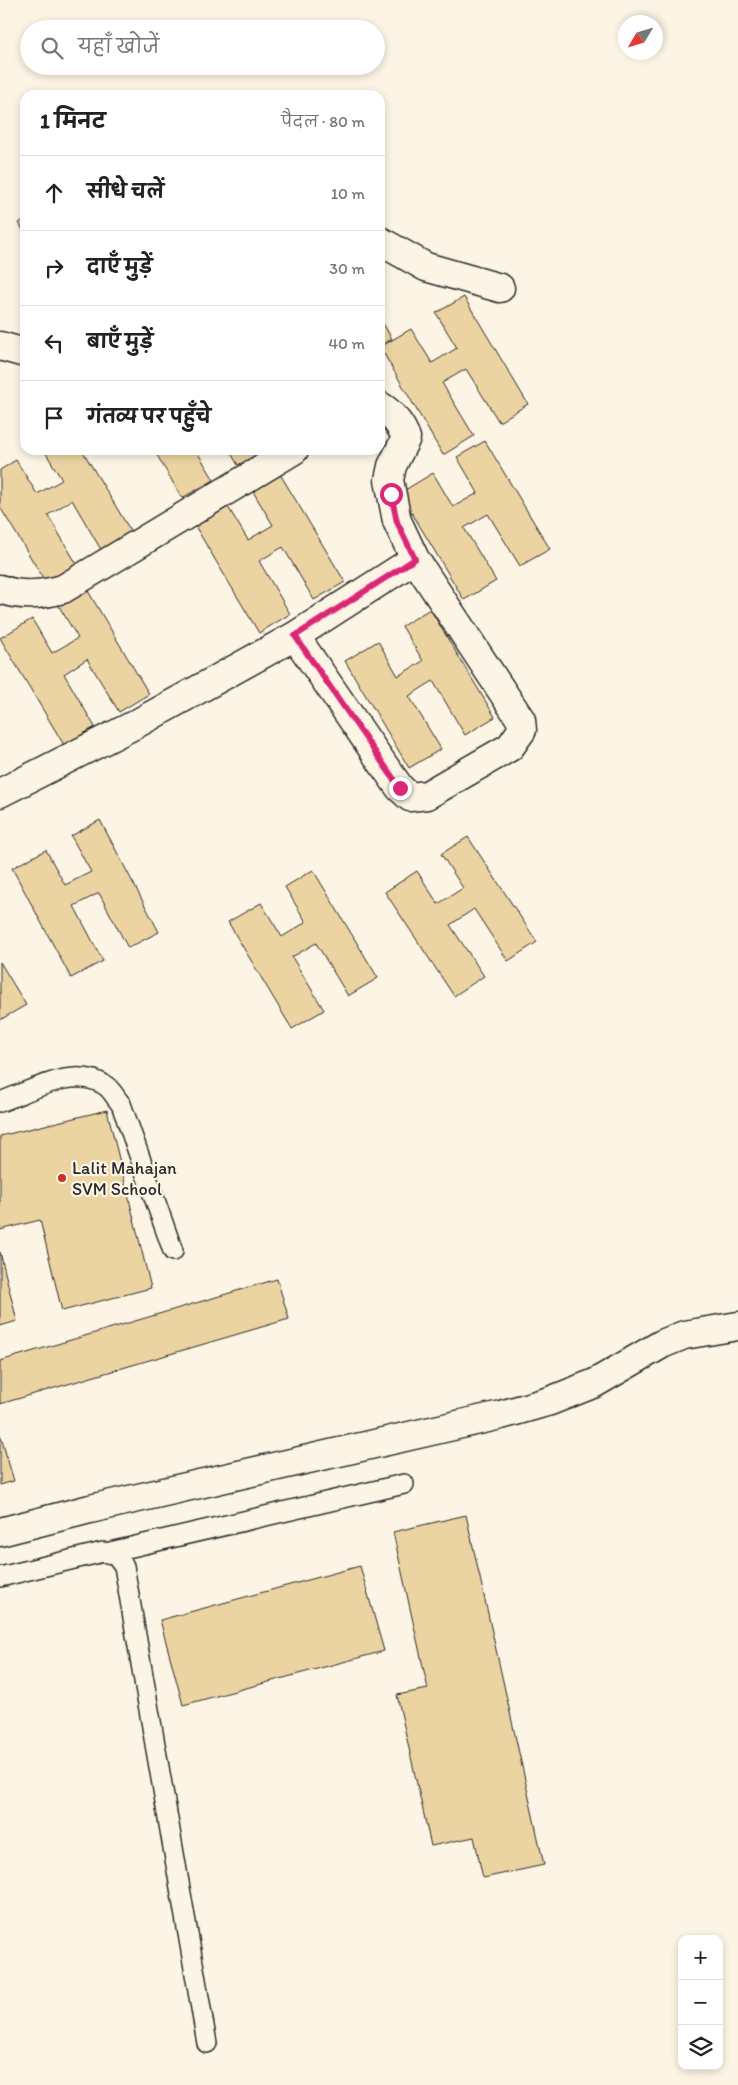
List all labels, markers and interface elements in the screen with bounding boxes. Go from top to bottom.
north arrow [618,15,663,60]
search box [20,20,385,75]
icon: search [38,34,66,62]
text: यहाँ खोजें [78,35,159,58]
text: 1 मिनट [40,108,105,133]
text: पैदल · 80 m [281,112,365,131]
icon: ahead [40,179,68,207]
text: सीधे चलें [87,180,164,203]
text: 10 m [331,184,365,203]
icon: right [40,254,68,282]
text: दाएँ मुड़ें [87,255,153,278]
text: 30 m [329,259,365,278]
icon: left [40,329,68,357]
text: बाएँ मुड़ें [87,330,153,353]
text: 40 m [328,334,365,353]
icon: arrive [40,404,68,432]
text: गंतव्य पर पहुँचे [87,405,211,428]
route start [380,483,403,506]
route end [389,777,412,800]
place label: Lalit Mahajan SVM School [72,1157,177,1200]
marker: Lalit Mahajan SVM School [56,1172,68,1184]
map controls [678,1935,723,2070]
button: + [678,1935,723,1980]
button: − [678,1980,723,2025]
button: layers [678,2025,723,2070]

